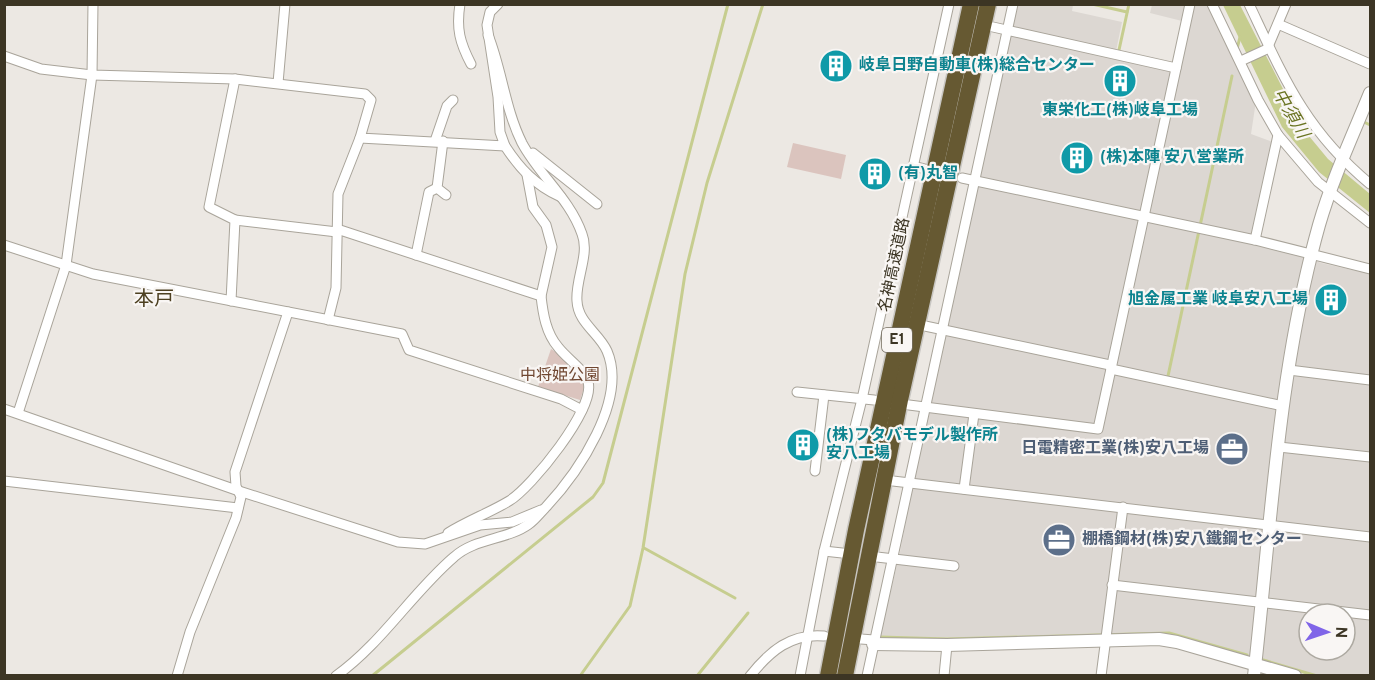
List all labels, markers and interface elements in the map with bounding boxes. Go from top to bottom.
building icon: 岐阜日野自動車(株)総合センター [818,48,854,84]
place label: 岐阜日野自動車(株)総合センター [859,55,1095,76]
building icon: 東栄化工(株)岐阜工場 [1102,63,1138,99]
water label: 中須川 [1267,85,1314,145]
place label: 東栄化工(株)岐阜工場 [1042,100,1198,121]
building icon: (株)本陣 安八営業所 [1059,140,1095,176]
place label: (株)本陣 安八営業所 [1100,148,1244,168]
building icon: (有)丸智 [857,156,893,192]
place label: (有)丸智 [898,164,958,184]
street label: 名神高速道路 [875,216,915,314]
building icon: 旭金属工業 岐阜安八工場 [1313,282,1349,318]
district label: 本戸 [134,287,174,313]
place label: 旭金属工業 岐阜安八工場 [1128,289,1308,310]
road number: E1 [882,328,912,352]
park label: 中将姫公園 [520,366,600,386]
place label: (株)フタバモデル製作所 安八工場 [826,425,998,464]
building icon: (株)フタバモデル製作所 安八工場 [785,427,821,463]
office icon: 日電精密工業(株)安八工場 [1214,431,1250,467]
place label: 日電精密工業(株)安八工場 [1021,438,1209,459]
office icon: 棚橋鋼材(株)安八鐵鋼センター [1041,522,1077,558]
place label: 棚橋鋼材(株)安八鐵鋼センター [1082,529,1302,550]
north arrow [1297,602,1357,662]
text: N [1330,626,1350,639]

